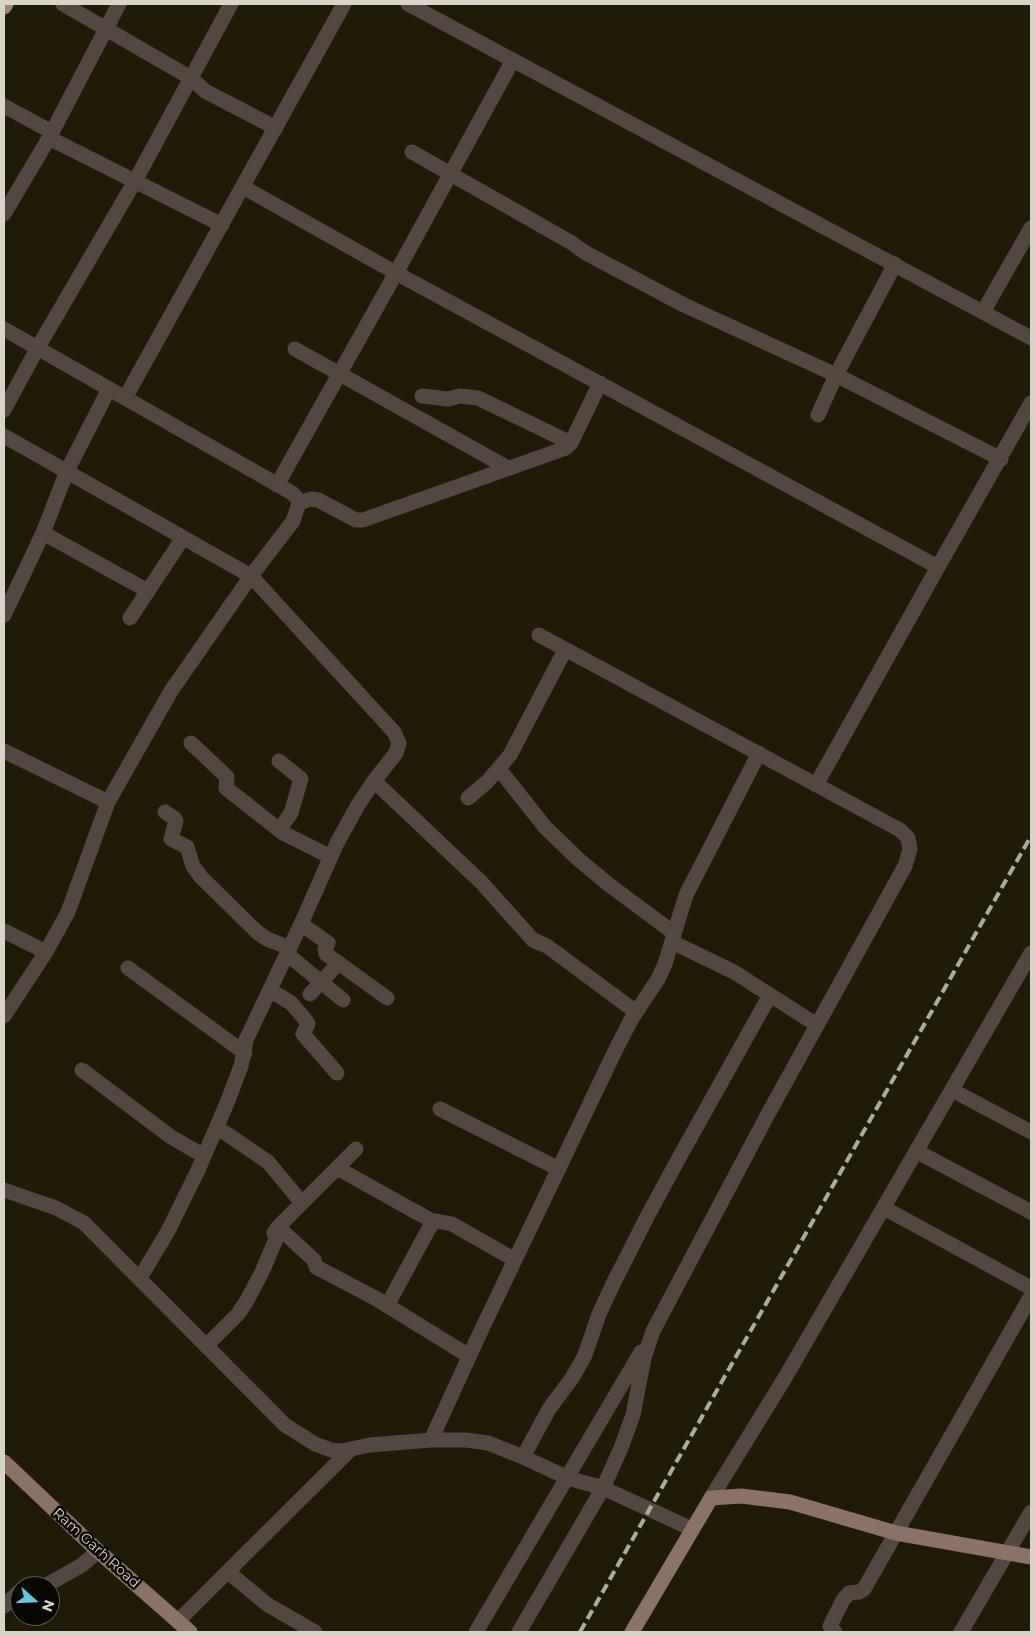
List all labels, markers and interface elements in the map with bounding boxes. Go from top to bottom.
street label: Ram Garh Road [49,1505,143,1591]
north arrow [10,1576,60,1626]
text: N [38,1597,59,1614]

